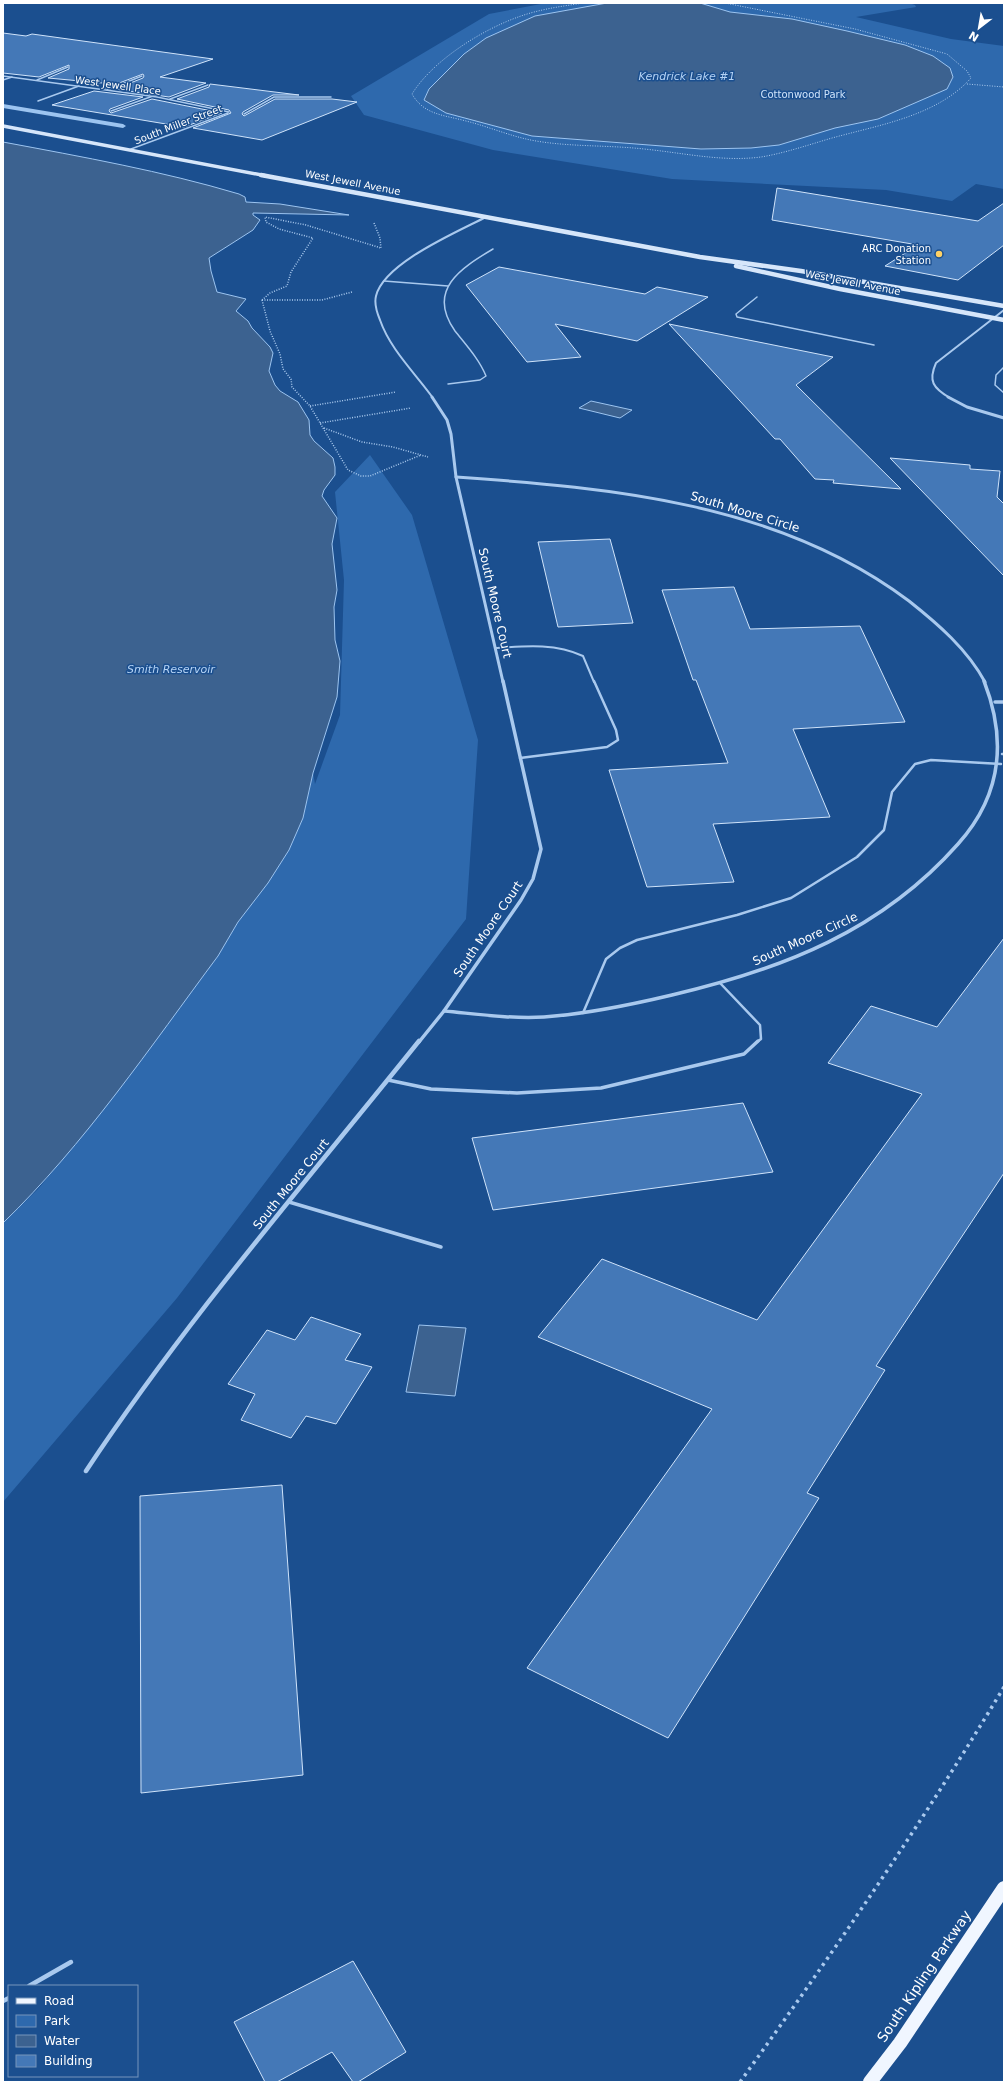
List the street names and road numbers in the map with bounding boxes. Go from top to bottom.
street label: West Jewell Place [74,74,162,97]
street label: South Miller Street [133,103,224,146]
street label: West Jewell Avenue [304,168,402,197]
street label: West Jewell Avenue [804,268,902,297]
street label: South Moore Circle [689,489,801,535]
street label: South Moore Court [476,547,515,660]
street label: South Moore Court [451,878,525,980]
street label: South Moore Circle [750,910,860,968]
street label: South Moore Court [250,1136,332,1232]
street label: South Kipling Parkway [874,1907,974,2045]

